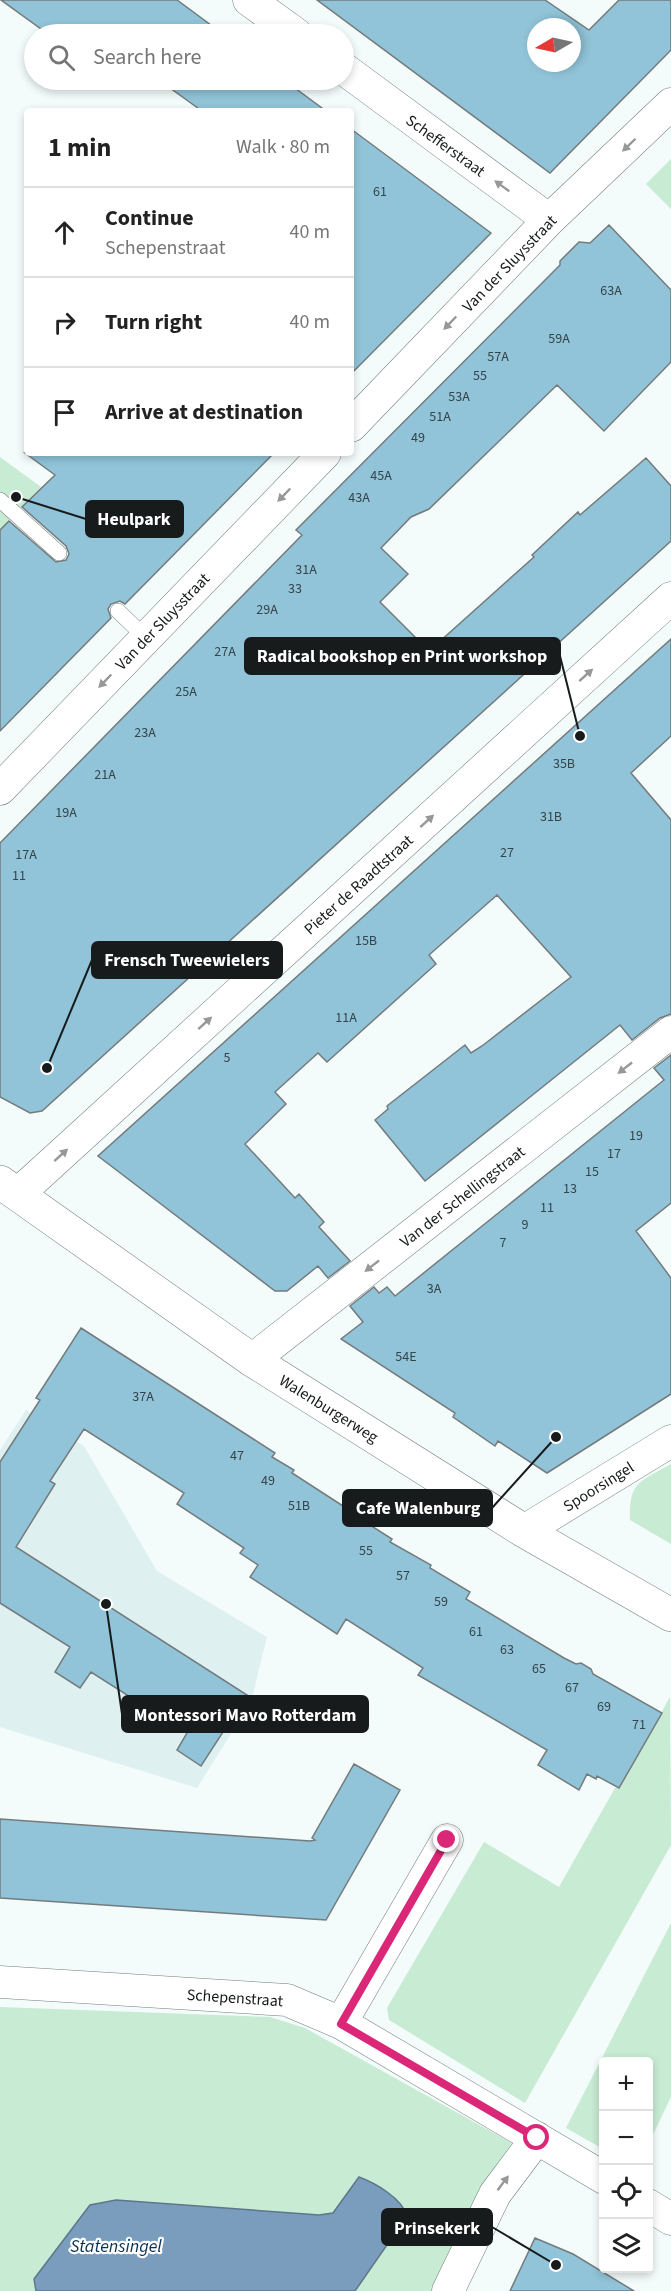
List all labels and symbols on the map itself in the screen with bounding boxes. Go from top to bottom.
north arrow [527,18,581,72]
street label: Schefferstraat [401,110,490,182]
one-way arrow [622,138,637,152]
one-way arrow [494,180,509,192]
house number: 61 [373,182,387,202]
street label: Van der Sluysstraat [458,210,562,317]
house number: 63A [600,281,622,301]
one-way arrow [443,315,457,330]
house number: 59A [548,329,570,349]
house number: 57A [487,347,509,367]
house number: 55 [473,366,487,386]
house number: 53A [448,387,470,407]
house number: 51A [429,407,451,427]
house number: 49 [411,428,425,448]
house number: 45A [370,466,392,486]
one-way arrow [277,488,291,503]
house number: 43A [348,488,370,508]
callout: Heulpark [86,501,183,537]
text: Heulpark [97,507,171,532]
house number: 31A [295,560,317,580]
street label: Van der Sluysstraat [111,568,215,675]
house number: 33 [288,579,302,599]
house number: 29A [256,600,278,620]
callout: Radical bookshop en Print workshop [245,638,560,674]
house number: 27A [214,642,236,662]
text: Radical bookshop en Print workshop [257,644,547,669]
one-way arrow [579,668,594,682]
one-way arrow [98,673,112,688]
house number: 25A [175,682,197,702]
house number: 23A [134,723,156,743]
house number: 35B [553,754,575,774]
house number: 21A [94,765,116,785]
house number: 19A [55,803,77,823]
house number: 31B [540,807,562,827]
one-way arrow [419,815,434,828]
street label: Pieter de Raadtstraat [299,829,419,940]
house number: 27 [500,843,514,863]
house number: 17A [15,845,37,865]
house number: 11 [12,866,26,886]
house number: 15B [355,931,377,951]
callout: Frensch Tweewielers [92,942,282,978]
text: Frensch Tweewielers [104,948,270,973]
house number: 11A [335,1008,357,1028]
one-way arrow [198,1016,213,1030]
house number: 5 [224,1048,231,1068]
one-way arrow [617,1062,633,1075]
house number: 19 [629,1126,643,1146]
street label: Van der Schellingstraat [395,1141,530,1253]
house number: 17 [607,1144,621,1164]
one-way arrow [54,1148,69,1162]
house number: 15 [585,1162,599,1182]
house number: 13 [563,1179,577,1199]
house number: 11 [540,1198,554,1218]
house number: 9 [522,1215,529,1235]
house number: 7 [500,1233,507,1253]
one-way arrow [365,1260,380,1272]
house number: 3A [427,1279,442,1299]
house number: 54E [395,1347,417,1367]
street label: Walenburgerweg [275,1370,382,1448]
house number: 37A [132,1387,154,1407]
house number: 47 [230,1446,244,1466]
street label: Spoorsingel [559,1456,638,1517]
house number: 49 [261,1471,275,1491]
callout: Cafe Walenburg [343,1490,492,1526]
house number: 51B [288,1496,310,1516]
text: Cafe Walenburg [356,1496,481,1521]
house number: 55 [359,1541,373,1561]
house number: 57 [396,1566,410,1586]
house number: 59 [434,1592,448,1612]
house number: 61 [469,1622,483,1642]
house number: 63 [500,1640,514,1660]
house number: 65 [532,1659,546,1679]
house number: 67 [565,1678,579,1698]
callout: Montessori Mavo Rotterdam [122,1696,368,1732]
house number: 69 [597,1697,611,1717]
text: Montessori Mavo Rotterdam [134,1703,356,1728]
house number: 71 [632,1715,646,1735]
route end [433,1826,459,1852]
street label: Schepenstraat [186,1984,284,2012]
route start [523,2124,549,2150]
one-way arrow [497,2175,510,2191]
callout: Prinsekerk [382,2209,492,2245]
text: Prinsekerk [394,2216,480,2241]
water label: Statensingel [70,2234,162,2259]

